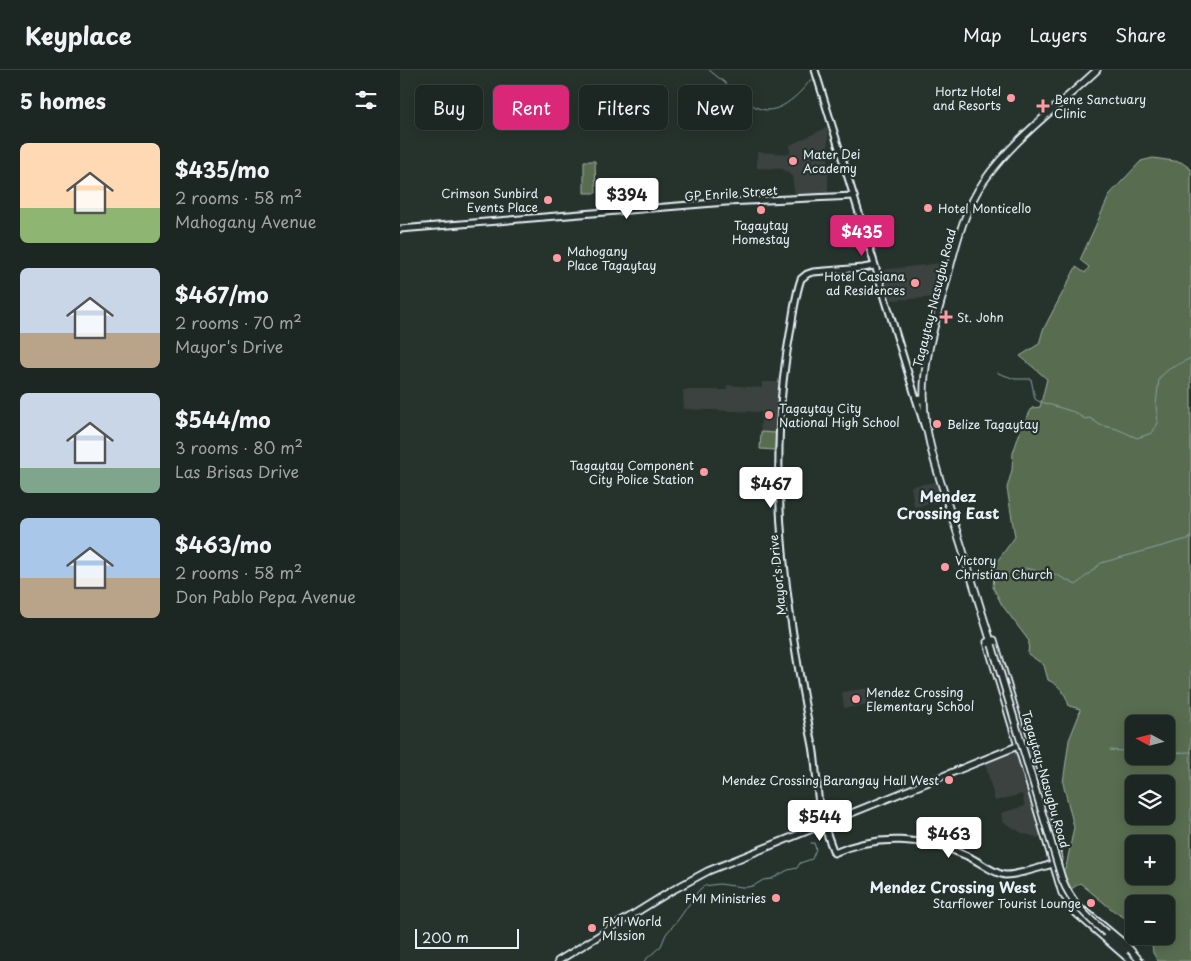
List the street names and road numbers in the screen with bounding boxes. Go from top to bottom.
street label: GP Enrile Street [684,181,778,205]
street label: Tagaytay-Nasugbu Road [908,227,960,369]
street label: Mayor's Drive [764,534,790,616]
street label: Tagaytay-Nasugbu Road [1018,708,1074,850]

